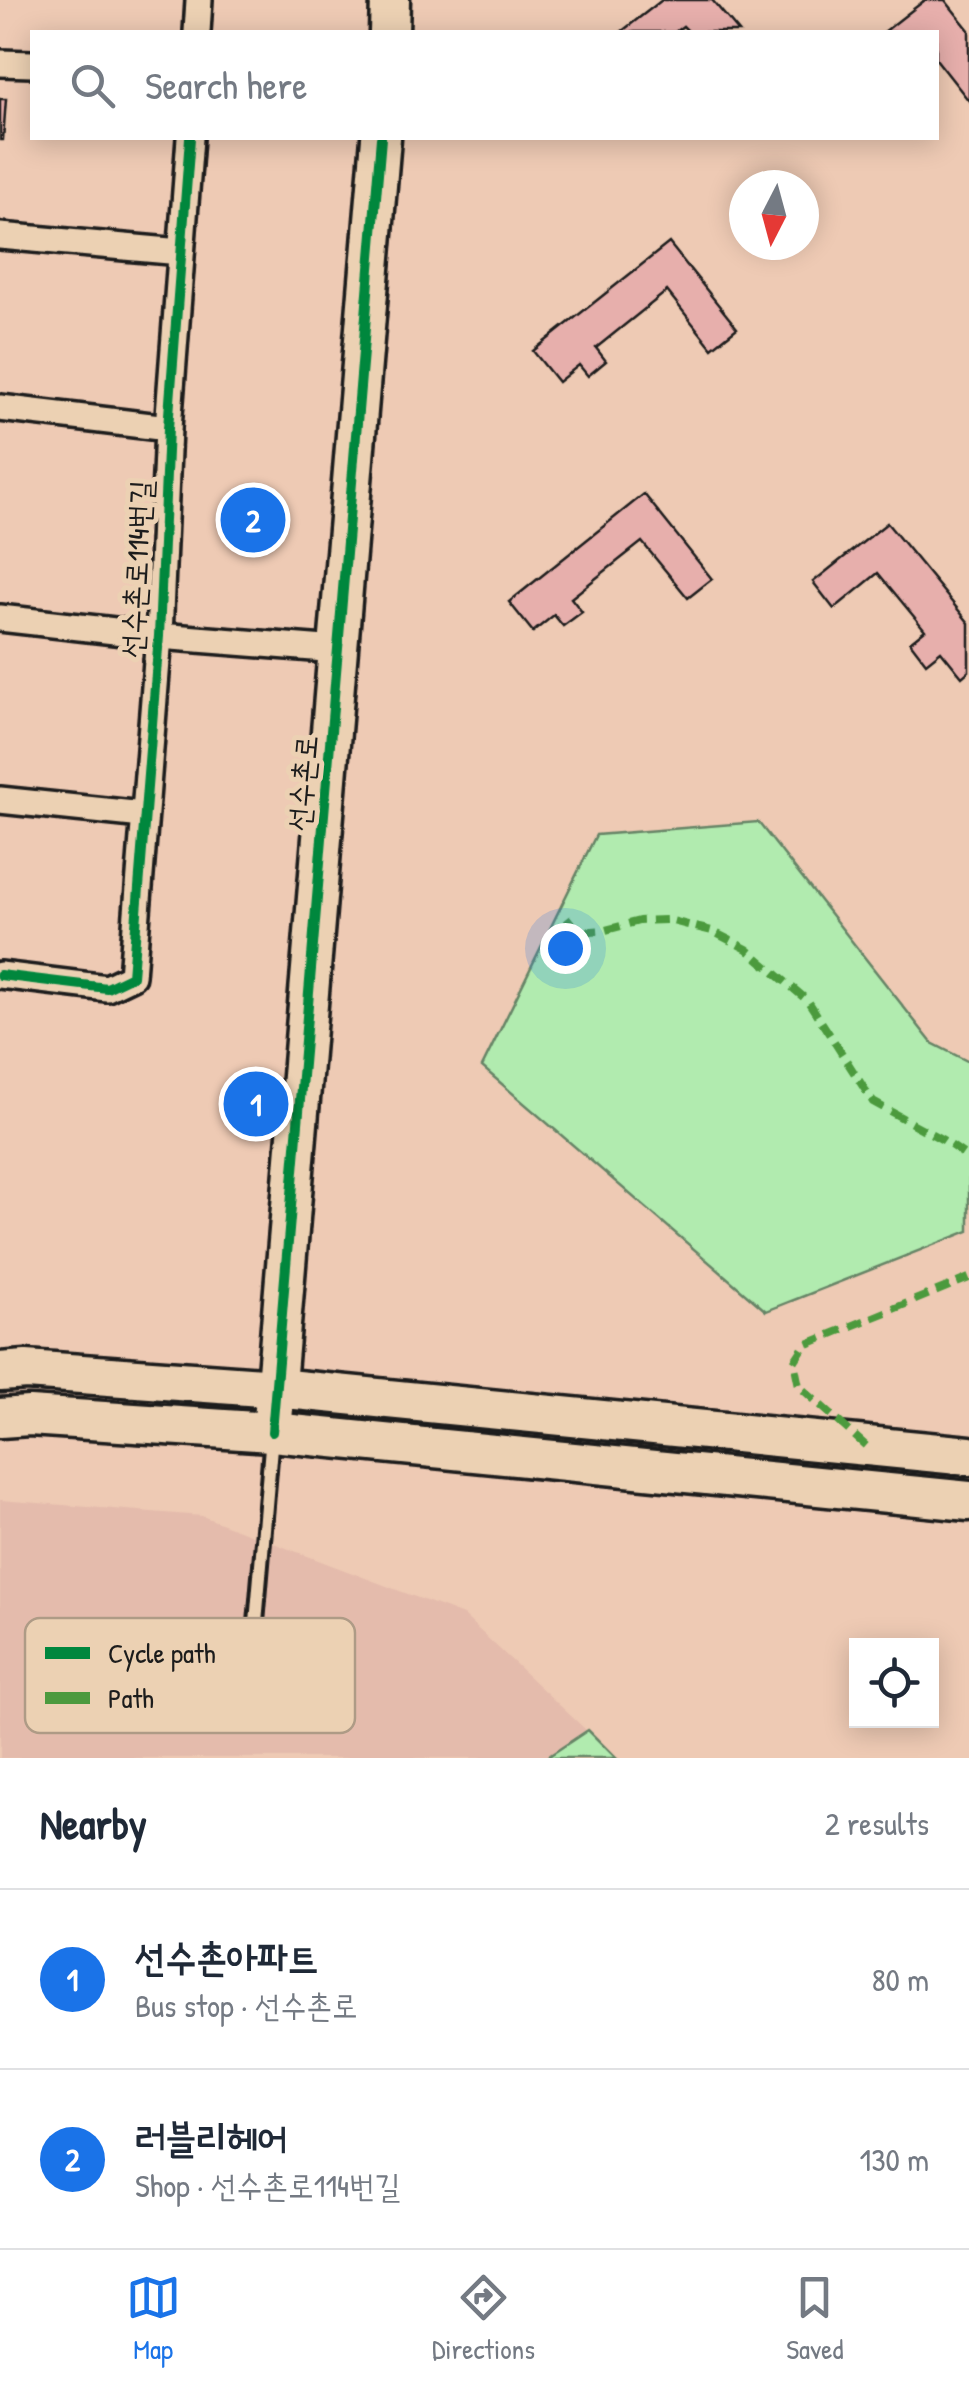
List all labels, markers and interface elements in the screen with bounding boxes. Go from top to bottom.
search box [30,30,939,140]
icon: search [65,58,120,113]
text: Search here [145,59,307,111]
north arrow [729,170,819,260]
street label: 선수촌로114번길 [111,479,161,659]
pin: 2 [220,482,286,558]
street label: 선수촌로 [278,733,326,833]
your location [540,923,591,974]
pin: 1 [224,1066,288,1142]
legend [25,1618,355,1733]
text: Cycle path [108,1634,216,1672]
map controls [849,1638,939,1728]
button: locate [849,1638,939,1728]
text: Path [108,1679,154,1717]
text: Nearby [40,1795,147,1852]
text: 2 results [825,1802,929,1845]
text: 선수촌아파트 [135,1931,318,1983]
text: 1 [67,1958,78,2001]
text: 80 m [872,1958,929,2001]
text: Bus stop · 선수촌로 [135,1984,358,2027]
text: 러블리헤어 [135,2111,288,2163]
text: 2 [65,2138,80,2181]
text: 130 m [860,2138,929,2181]
text: Shop · 선수촌로114번길 [135,2164,401,2207]
tab: Map [126,2270,181,2368]
tab: Directions [432,2270,535,2368]
tab: Saved [786,2270,843,2368]

